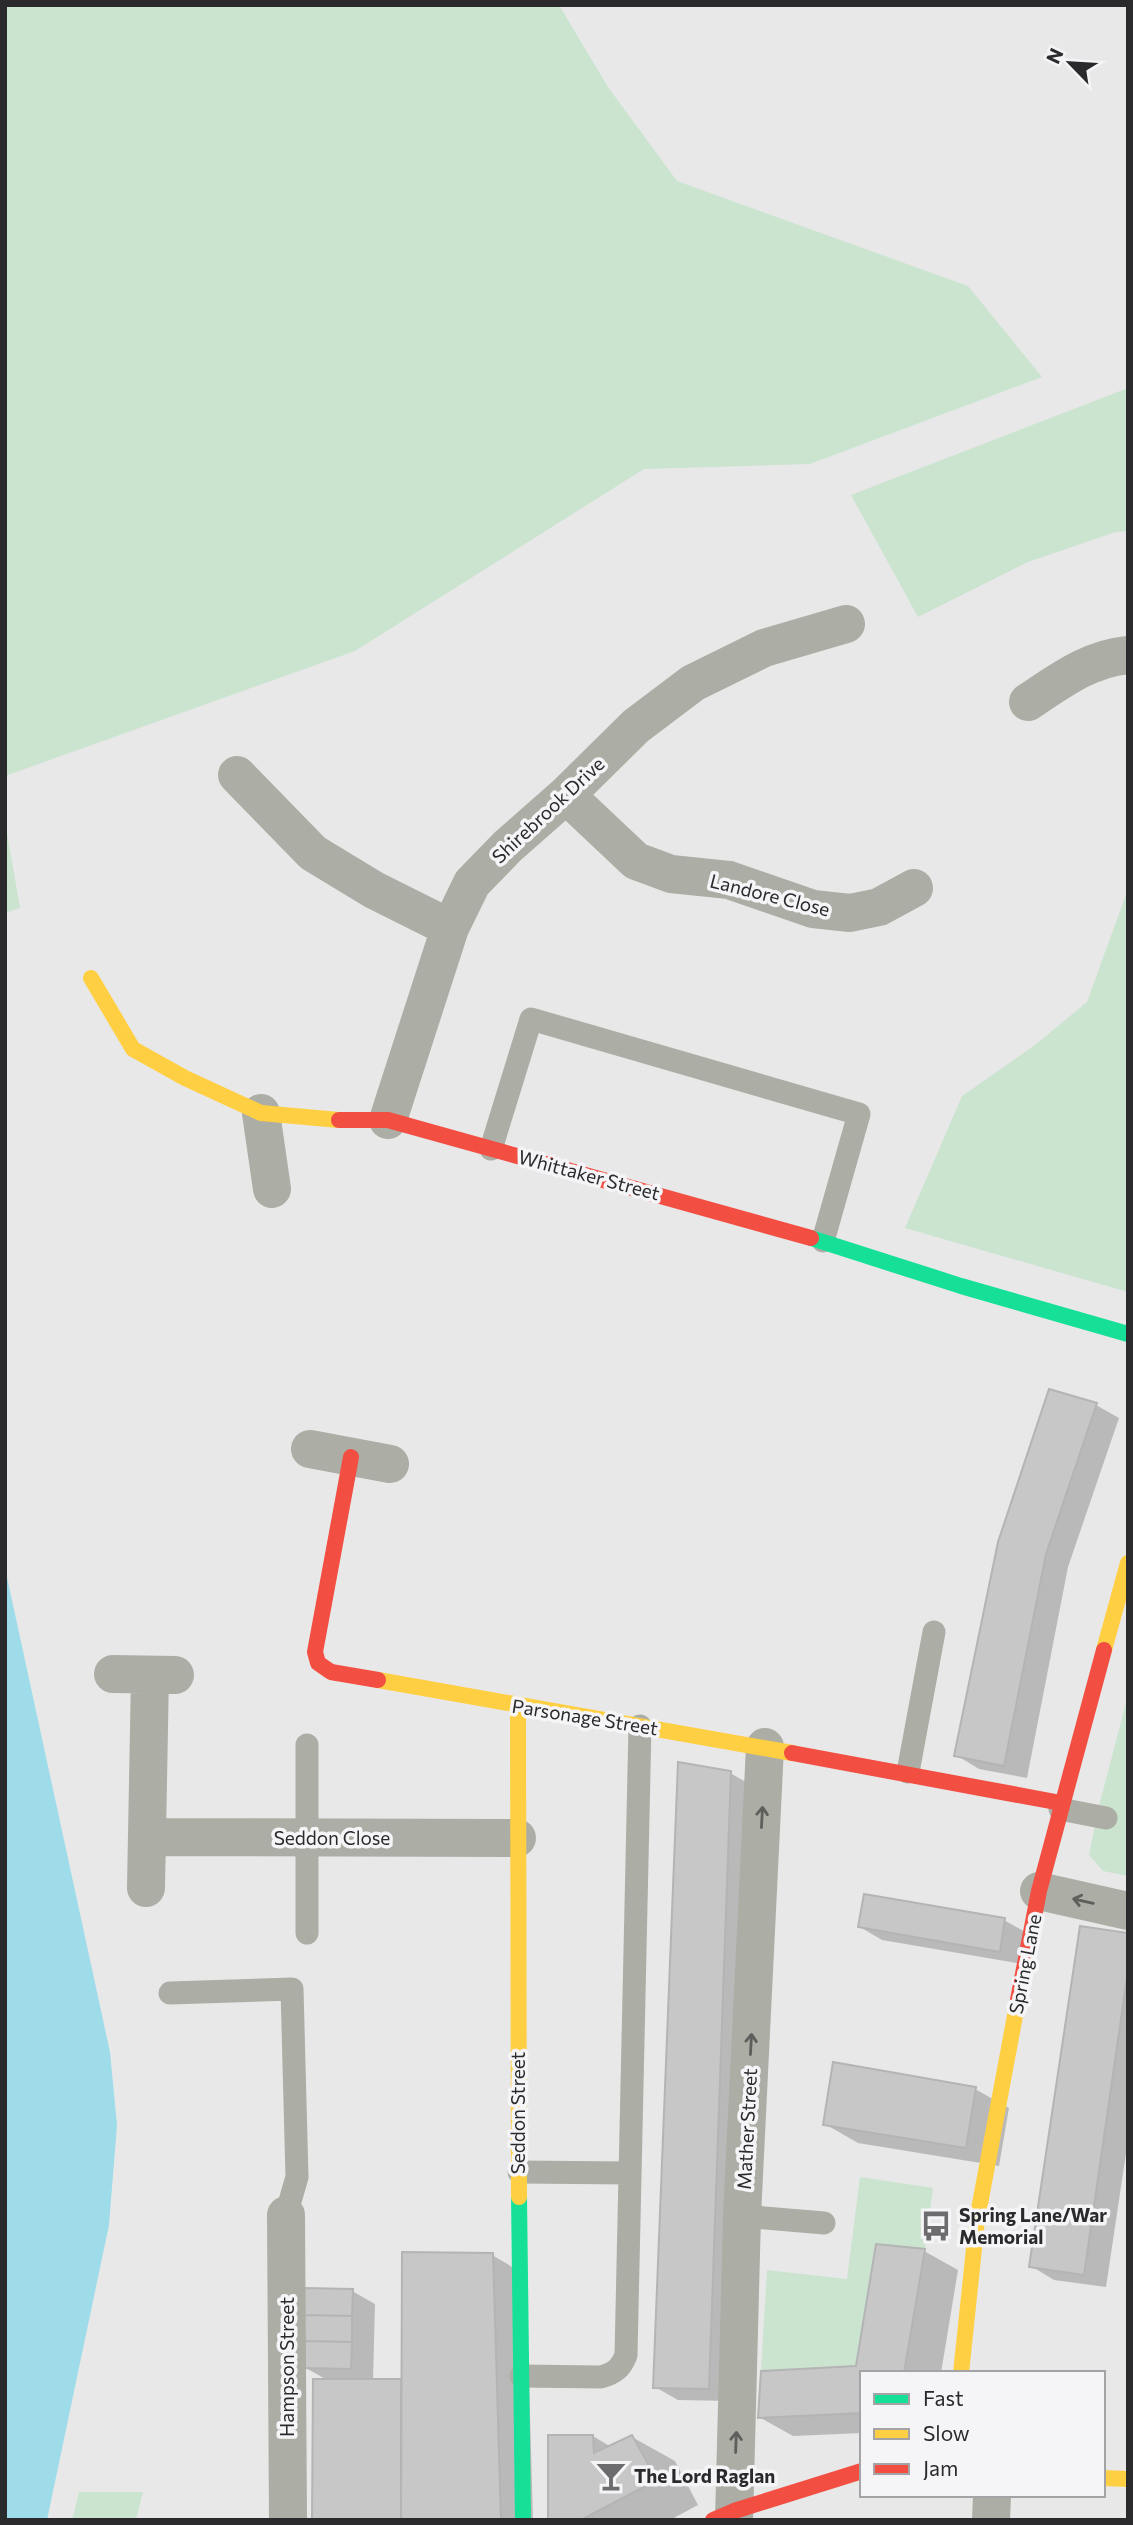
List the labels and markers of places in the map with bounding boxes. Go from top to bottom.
place label: Spring Lane/War Memorial [959,2203,1107,2248]
bus stop icon: Spring Lane/War Memorial [919,2209,953,2243]
bar icon: The Lord Raglan [594,2459,628,2493]
place label: The Lord Raglan [634,2464,775,2487]

